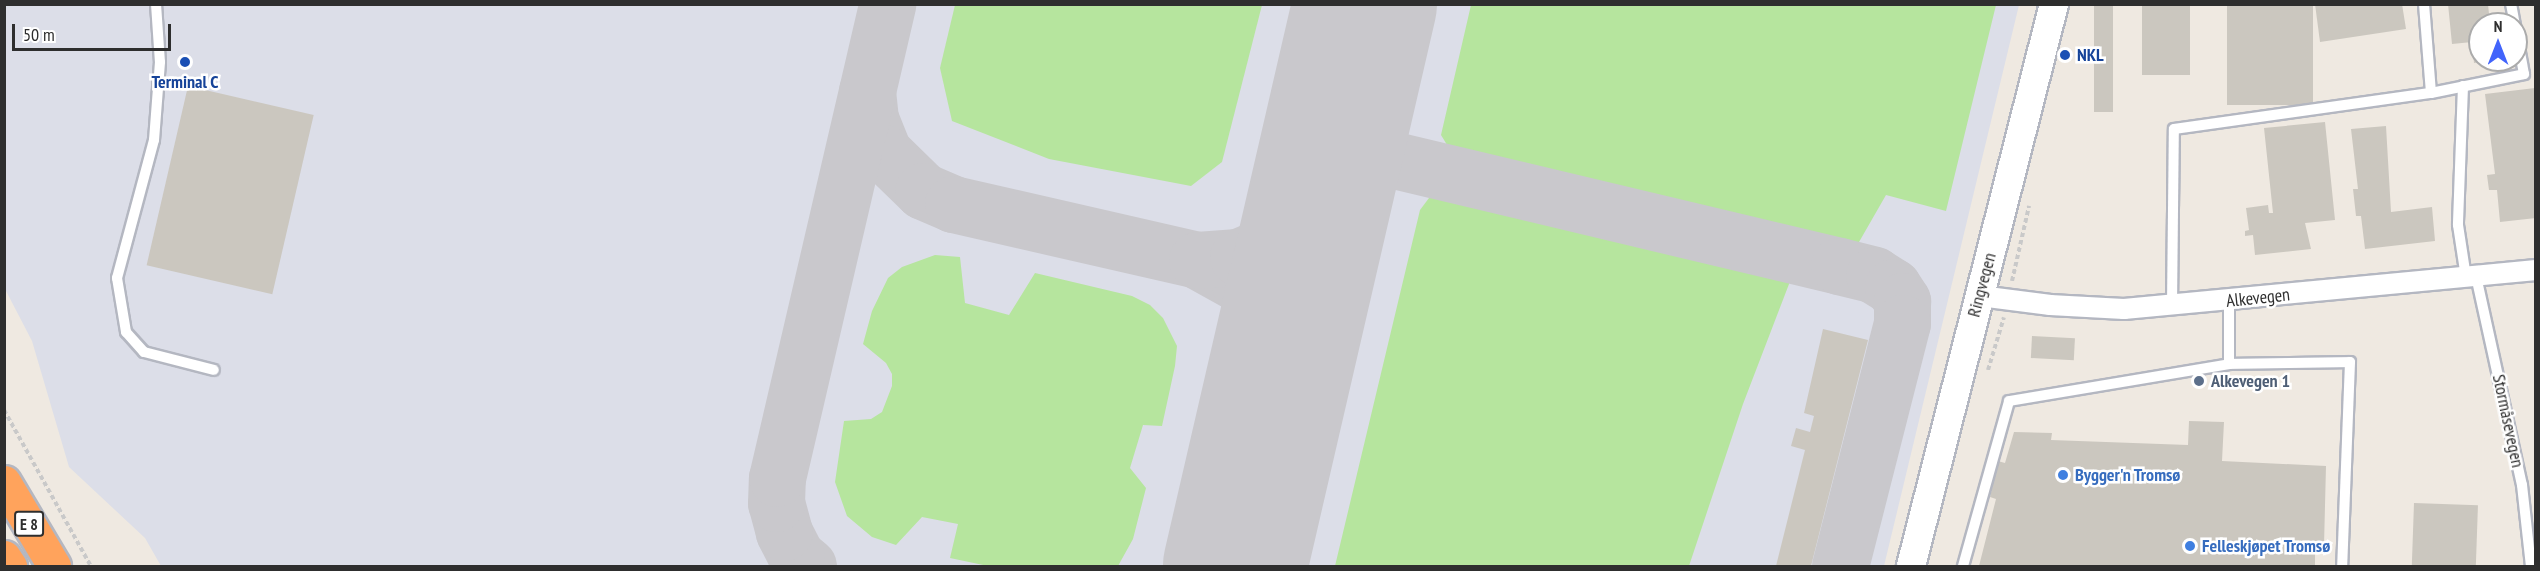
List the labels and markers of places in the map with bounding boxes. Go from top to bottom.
place label: NKL [2077,44,2104,66]
marker: NKL [2058,48,2072,62]
marker: Terminal C [178,55,192,69]
place label: Terminal C [151,71,219,93]
place label: Alkevegen 1 [2211,370,2290,392]
marker: Alkevegen 1 [2192,374,2206,388]
place label: Bygger'n Tromsø [2075,464,2181,486]
marker: Bygger'n Tromsø [2056,468,2070,482]
place label: Felleskjøpet Tromsø [2202,535,2331,557]
marker: Felleskjøpet Tromsø [2183,539,2197,553]

